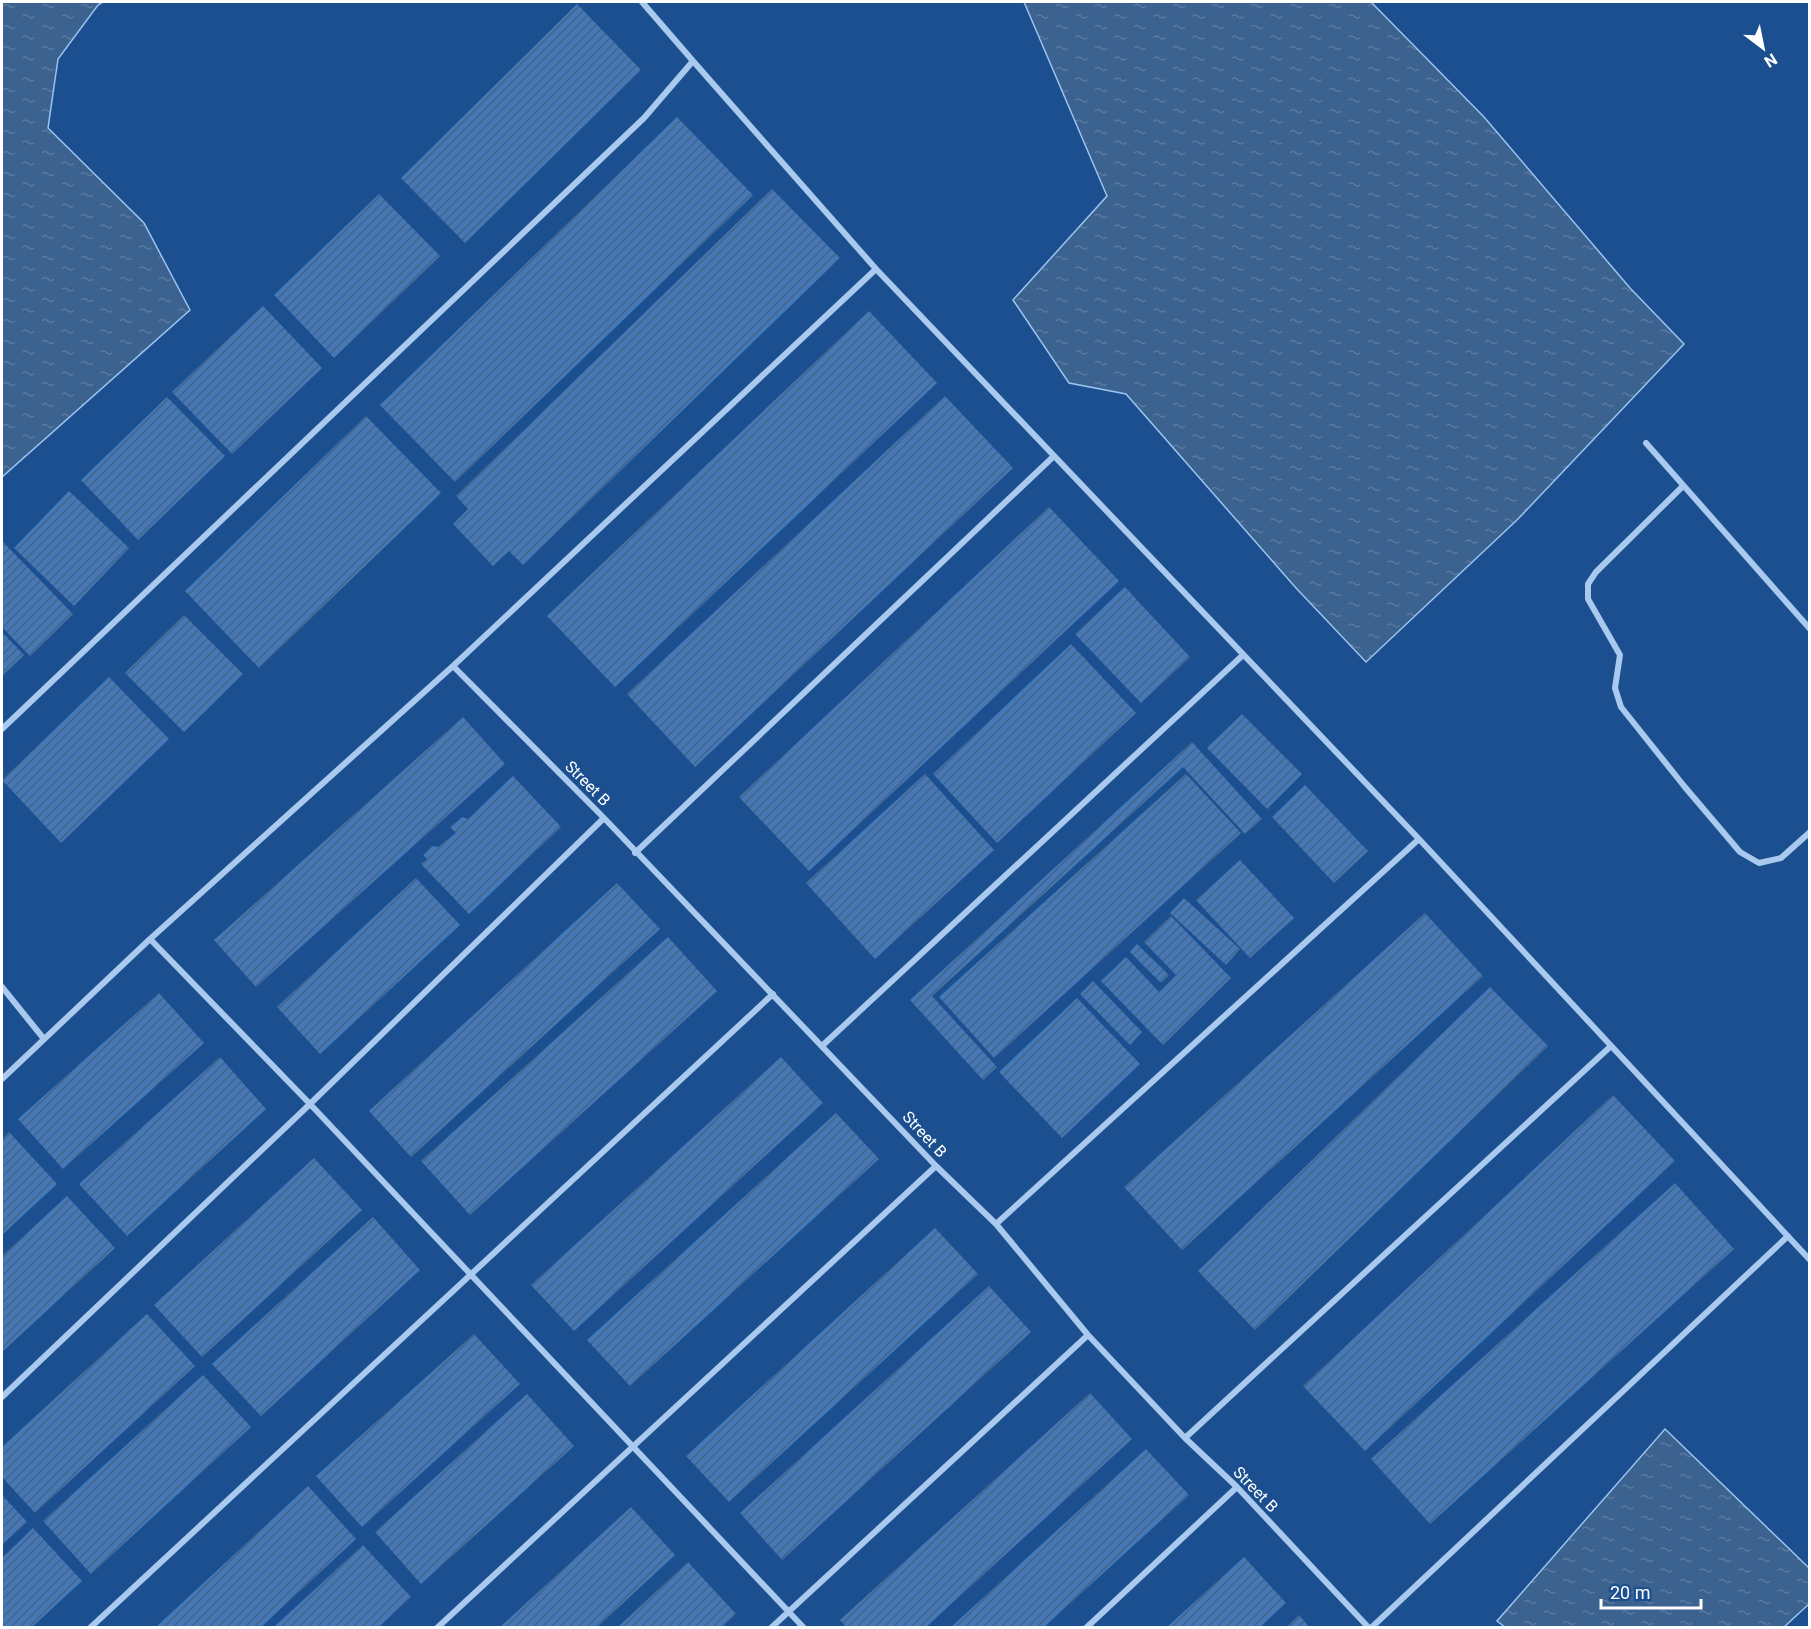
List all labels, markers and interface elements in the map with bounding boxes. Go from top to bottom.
north arrow [1733,18,1793,78]
text: N [1761,49,1781,71]
street label: Street B [561,757,614,810]
street label: Street B [899,1107,951,1161]
street label: Street B [1229,1463,1282,1516]
scale bar [1601,1572,1702,1610]
text: 20 m [1610,1582,1650,1603]

